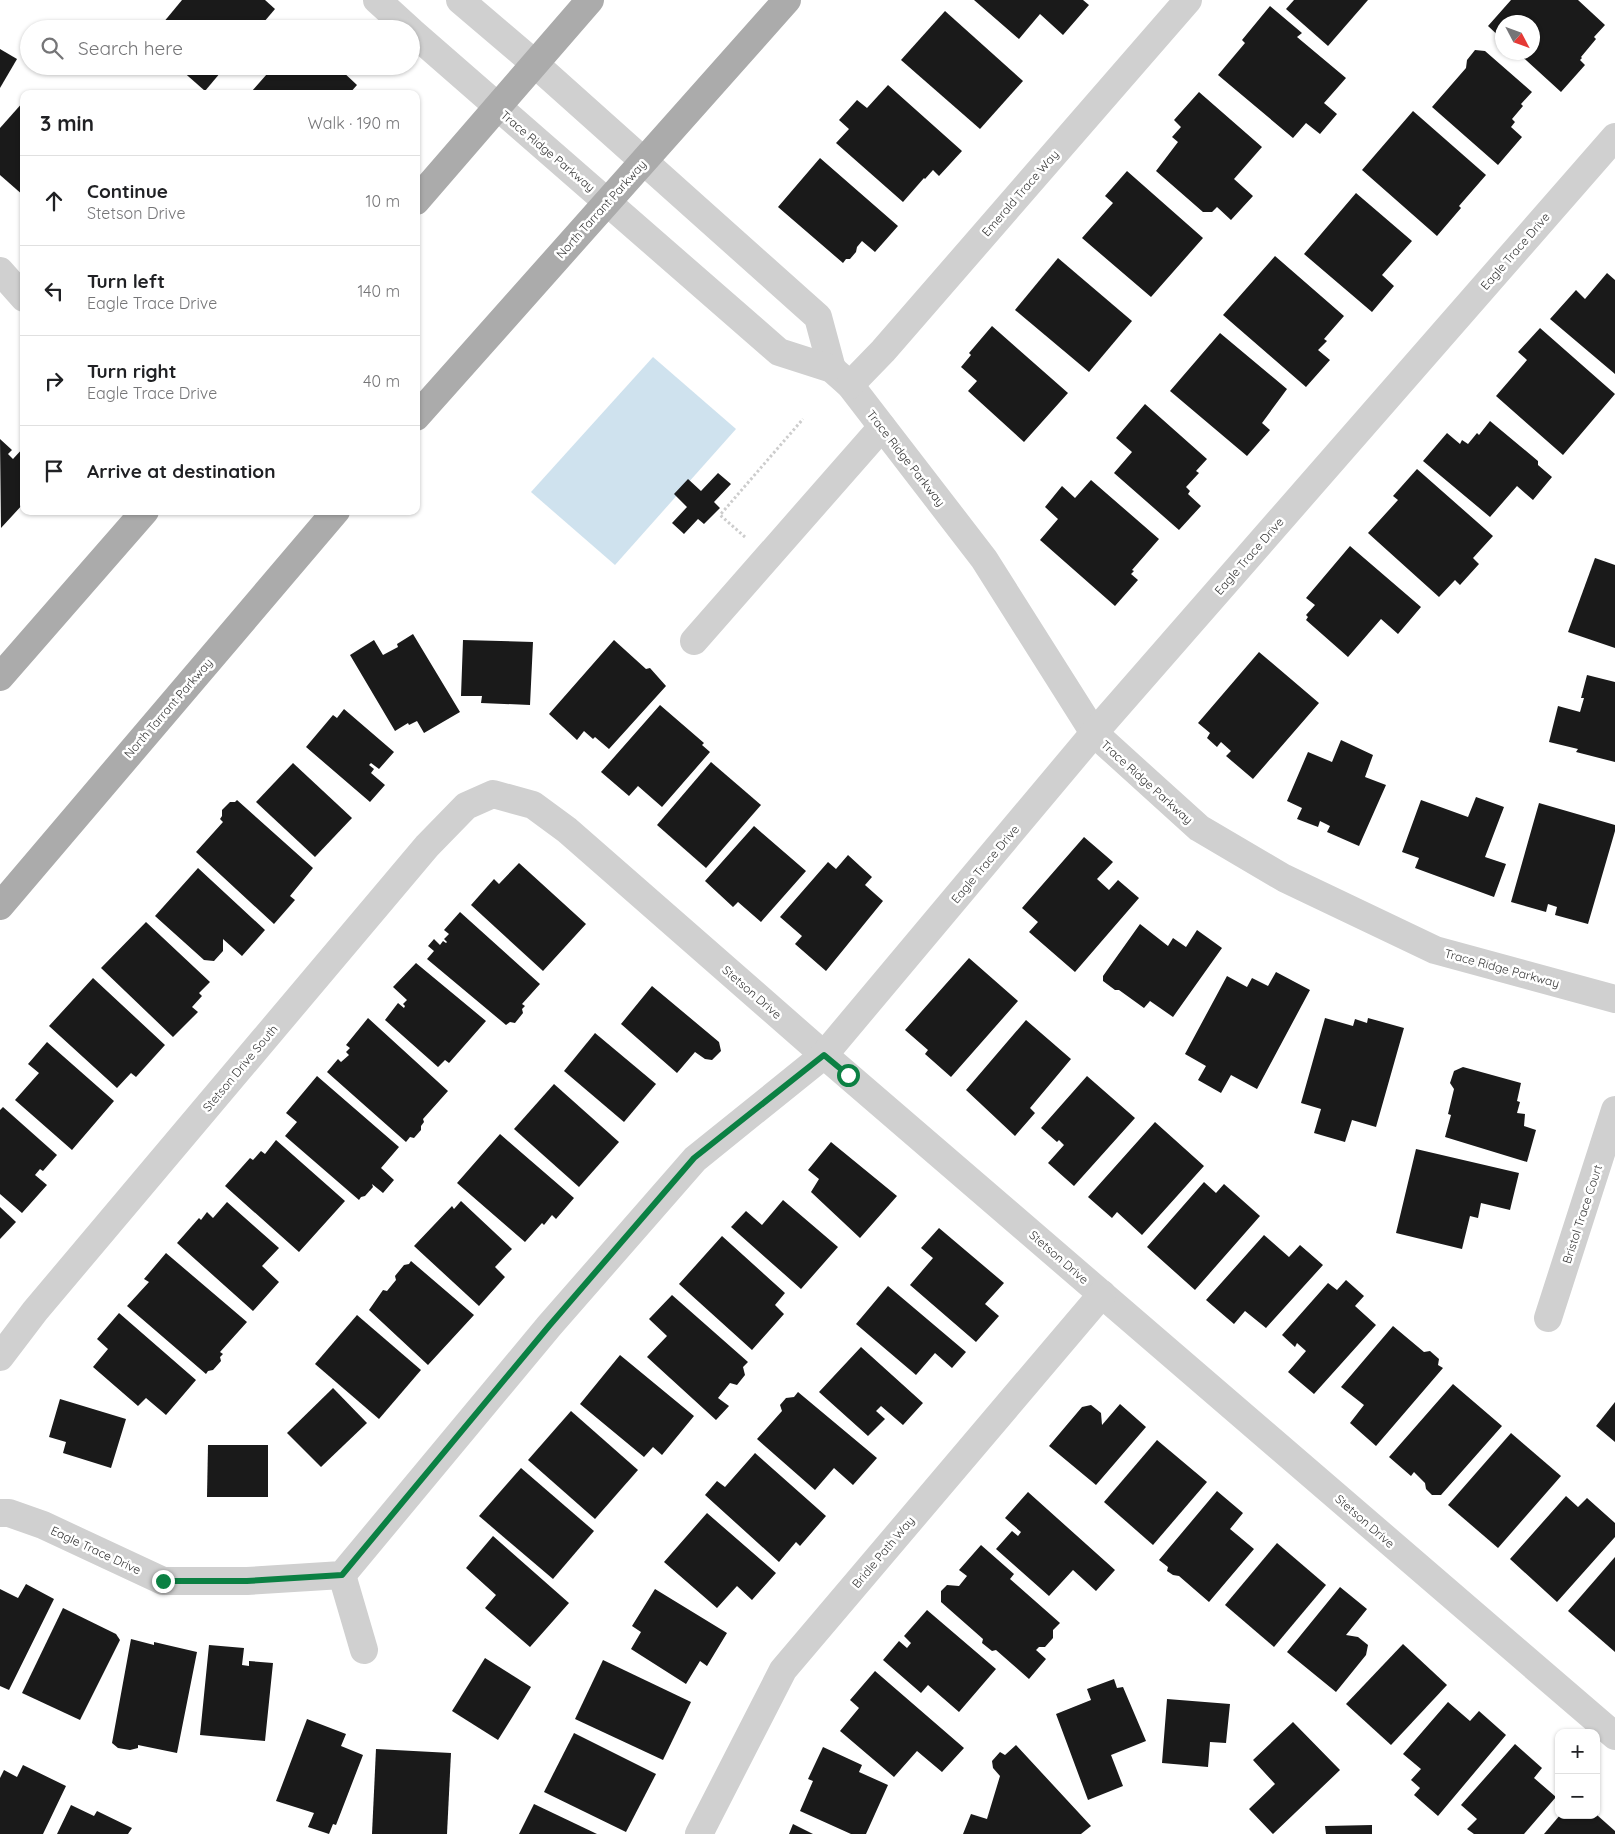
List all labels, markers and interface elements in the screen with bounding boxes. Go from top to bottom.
north arrow [1495,15,1540,60]
search box [20,20,420,75]
icon: search [38,34,66,62]
text: Search here [78,36,183,60]
street label: Trace Ridge Parkway [498,107,598,195]
text: 3 min [40,110,94,136]
text: Walk · 190 m [308,113,400,133]
street label: Emerald Trace Way [978,147,1062,239]
street label: North Tarrant Parkway [553,157,649,261]
text: Continue [87,179,168,203]
icon: ahead [40,187,68,215]
text: 10 m [366,191,400,211]
text: Stetson Drive [87,203,185,223]
street label: Eagle Trace Drive [1477,209,1553,293]
text: Turn left [87,269,165,293]
icon: left [40,277,68,305]
text: 140 m [357,281,400,301]
text: Eagle Trace Drive [87,293,217,313]
text: Turn right [87,359,176,383]
icon: right [40,367,68,395]
text: 40 m [363,371,400,391]
text: Eagle Trace Drive [87,383,217,403]
street label: Trace Ridge Parkway [864,407,948,509]
icon: arrive [40,457,68,485]
text: Arrive at destination [87,459,276,483]
street label: Eagle Trace Drive [1211,514,1287,598]
street label: North Tarrant Parkway [121,655,215,761]
street label: Trace Ridge Parkway [1098,737,1196,827]
street label: Eagle Trace Drive [948,822,1022,906]
street label: Trace Ridge Parkway [1443,945,1561,991]
street label: Stetson Drive [719,962,785,1022]
street label: Stetson Drive South [199,1022,281,1114]
route start [837,1064,860,1087]
street label: Bristol Trace Court [1559,1163,1605,1265]
street label: Stetson Drive [1026,1227,1092,1287]
street label: Stetson Drive [1332,1491,1398,1551]
street label: Bridle Path Way [849,1513,917,1591]
street label: Eagle Trace Drive [49,1523,144,1578]
route end [152,1570,175,1593]
map controls [1555,1729,1600,1819]
button: + [1555,1729,1600,1774]
button: − [1555,1774,1600,1819]

